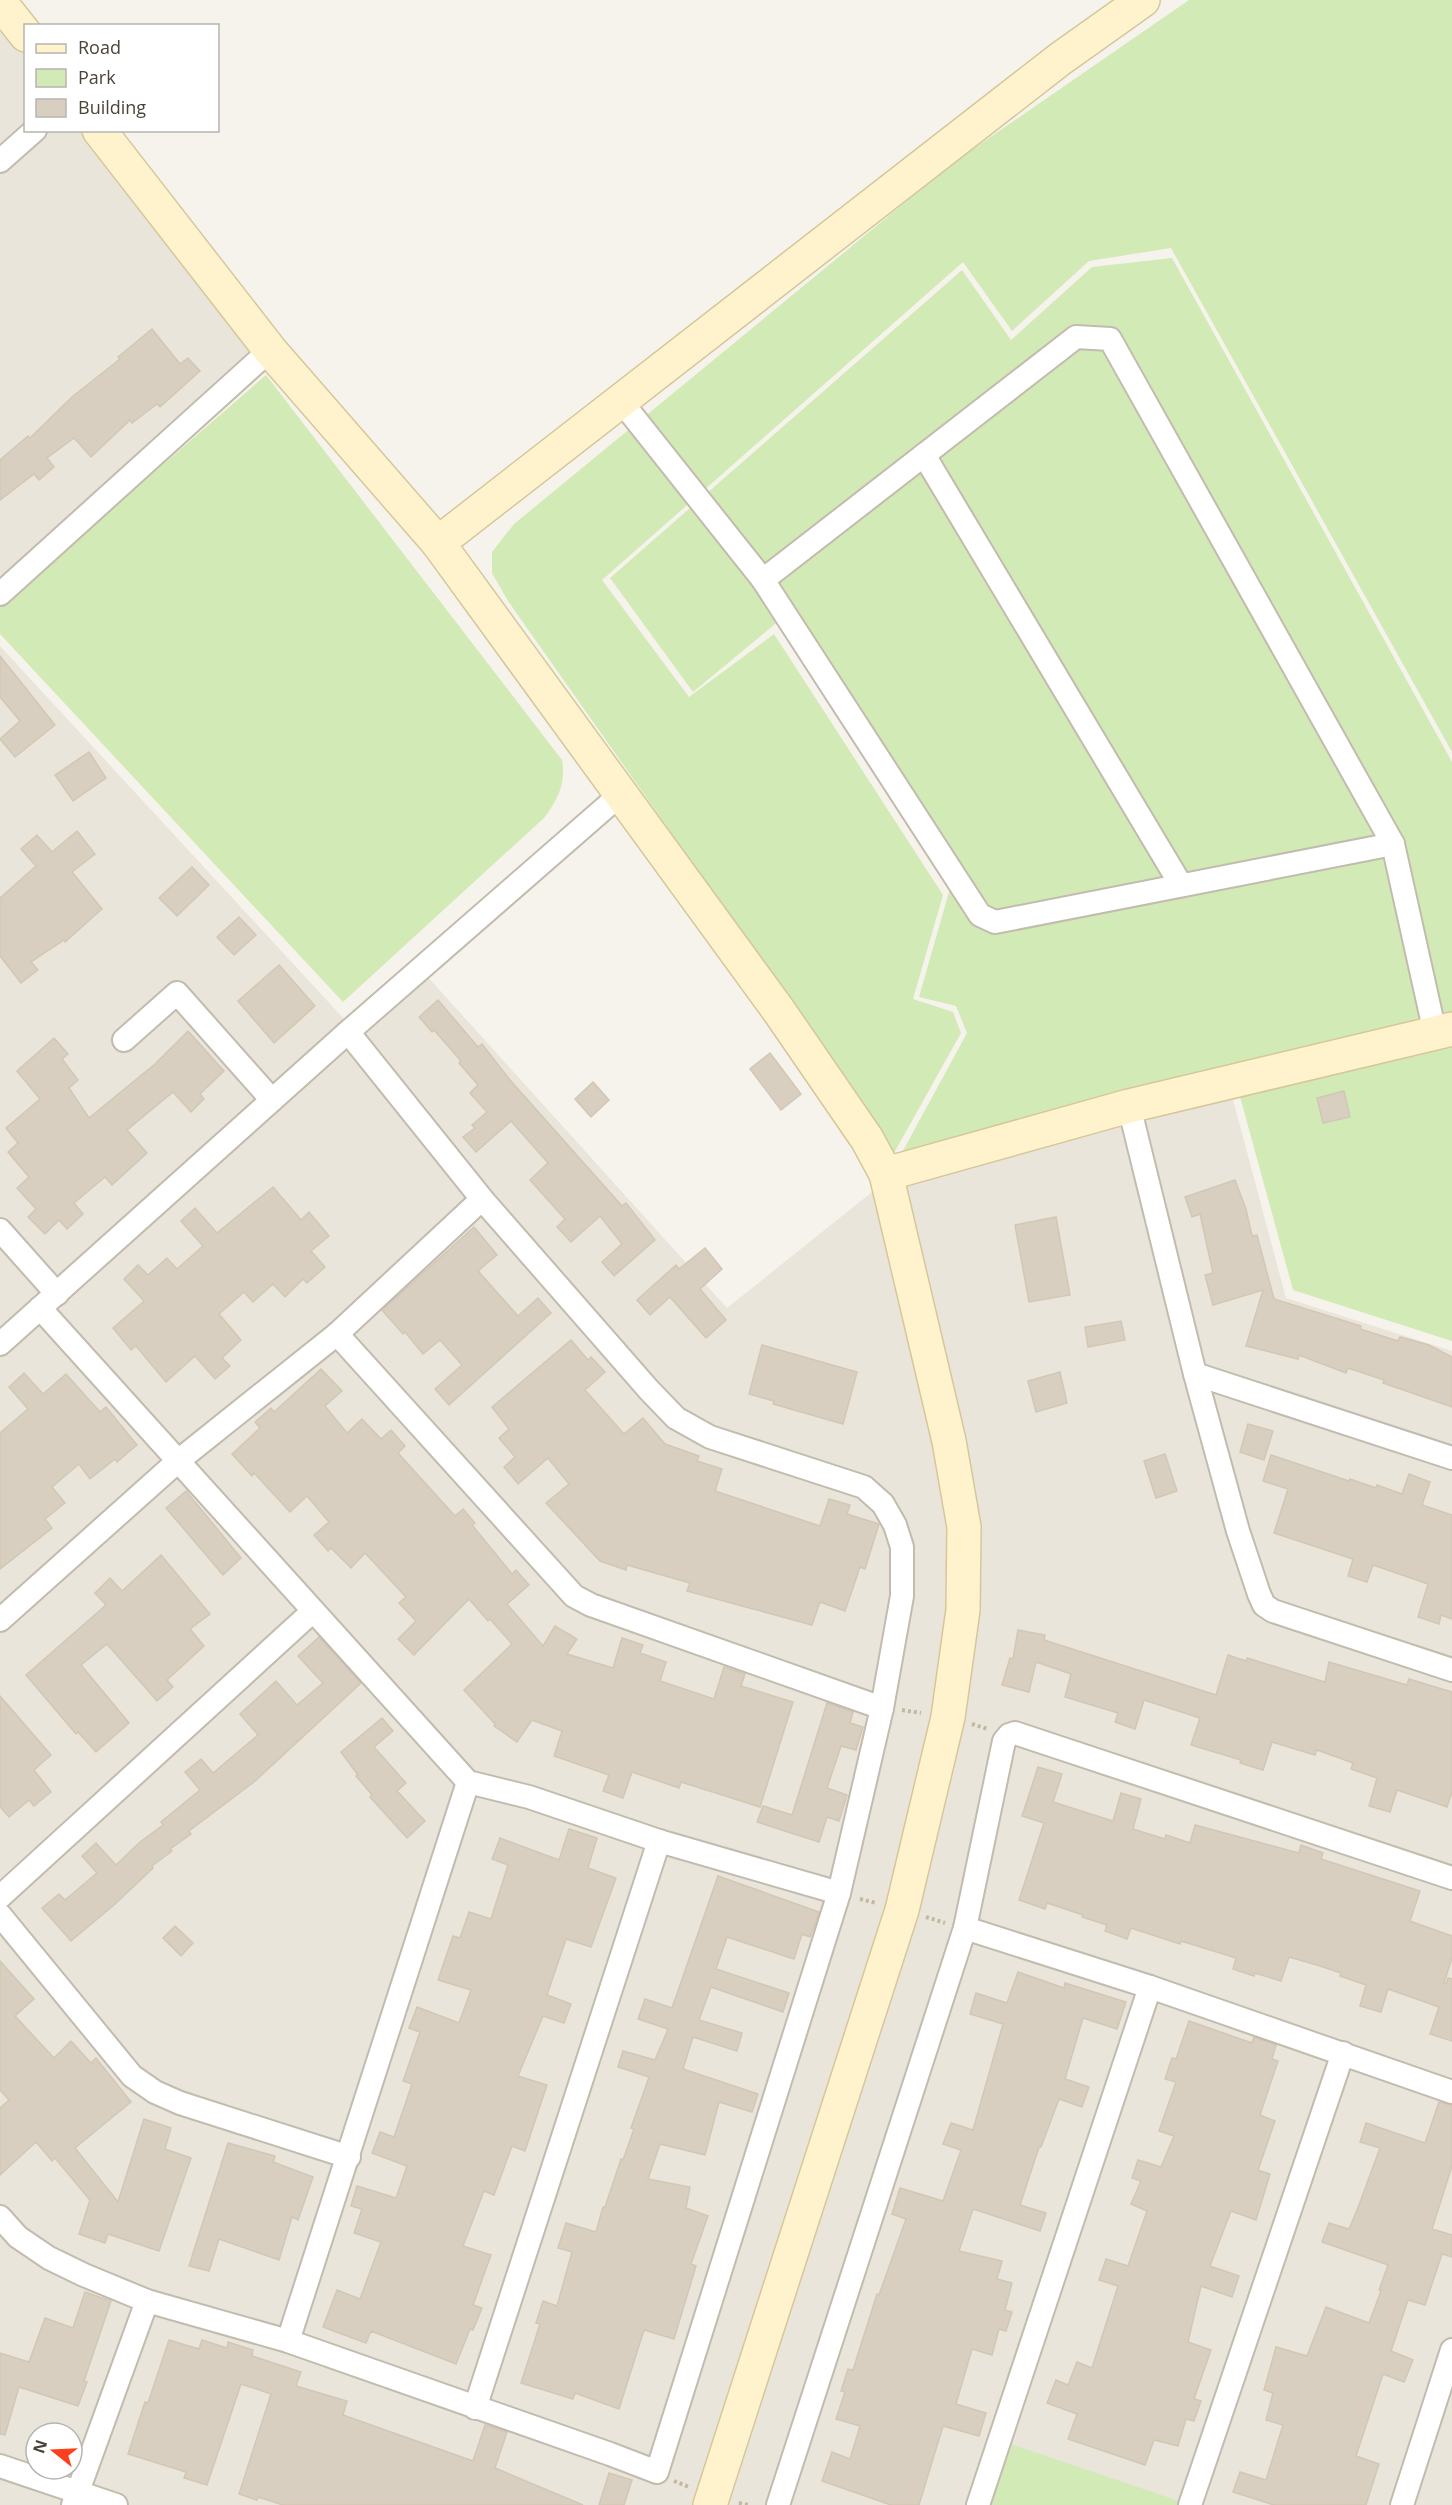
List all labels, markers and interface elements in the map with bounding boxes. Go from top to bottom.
legend [24,24,219,132]
text: Road [78,35,121,59]
text: Park [78,65,116,89]
text: Building [78,95,146,119]
north arrow [24,2421,84,2481]
text: N [27,2437,52,2456]

